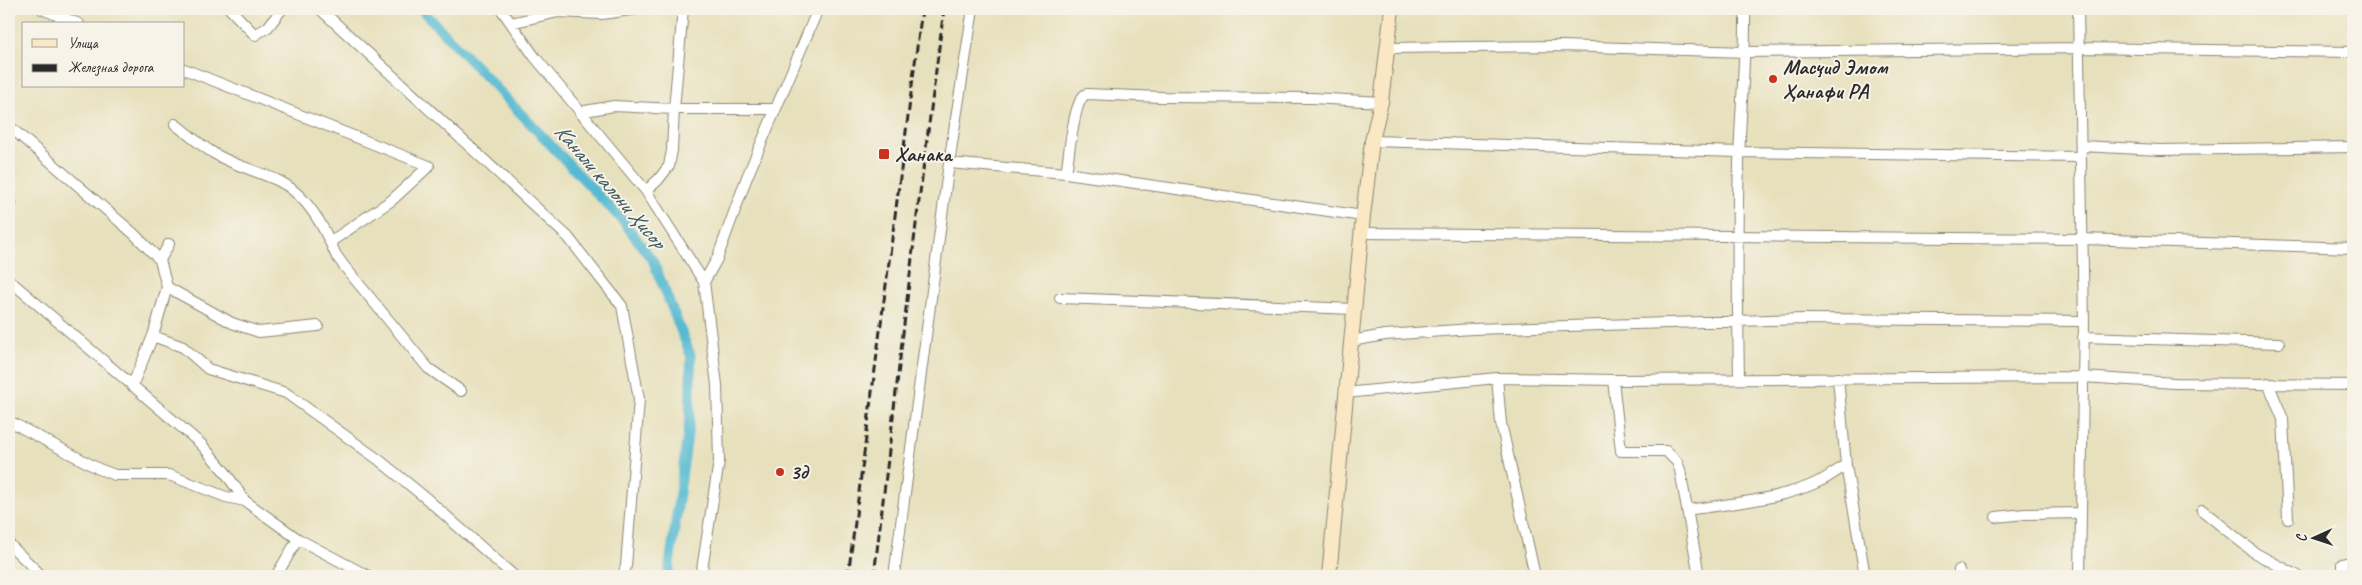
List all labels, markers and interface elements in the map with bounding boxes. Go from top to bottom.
legend [22,22,185,88]
text: Улица [68,34,99,53]
place label: Масҷид Эмом Ҳанафи РА [1783,54,1889,104]
text: Железная дорога [68,58,155,77]
marker: Масҷид Эмом Ҳанафи РА [1767,73,1779,85]
water label: Канали калони Ҳисор [548,118,674,257]
place label: Ханака [895,141,953,167]
marker: Ханака [877,147,891,161]
place label: 3д [790,459,809,485]
marker: 3д [774,466,786,478]
north arrow [2290,512,2340,562]
text: С [2293,533,2310,543]

